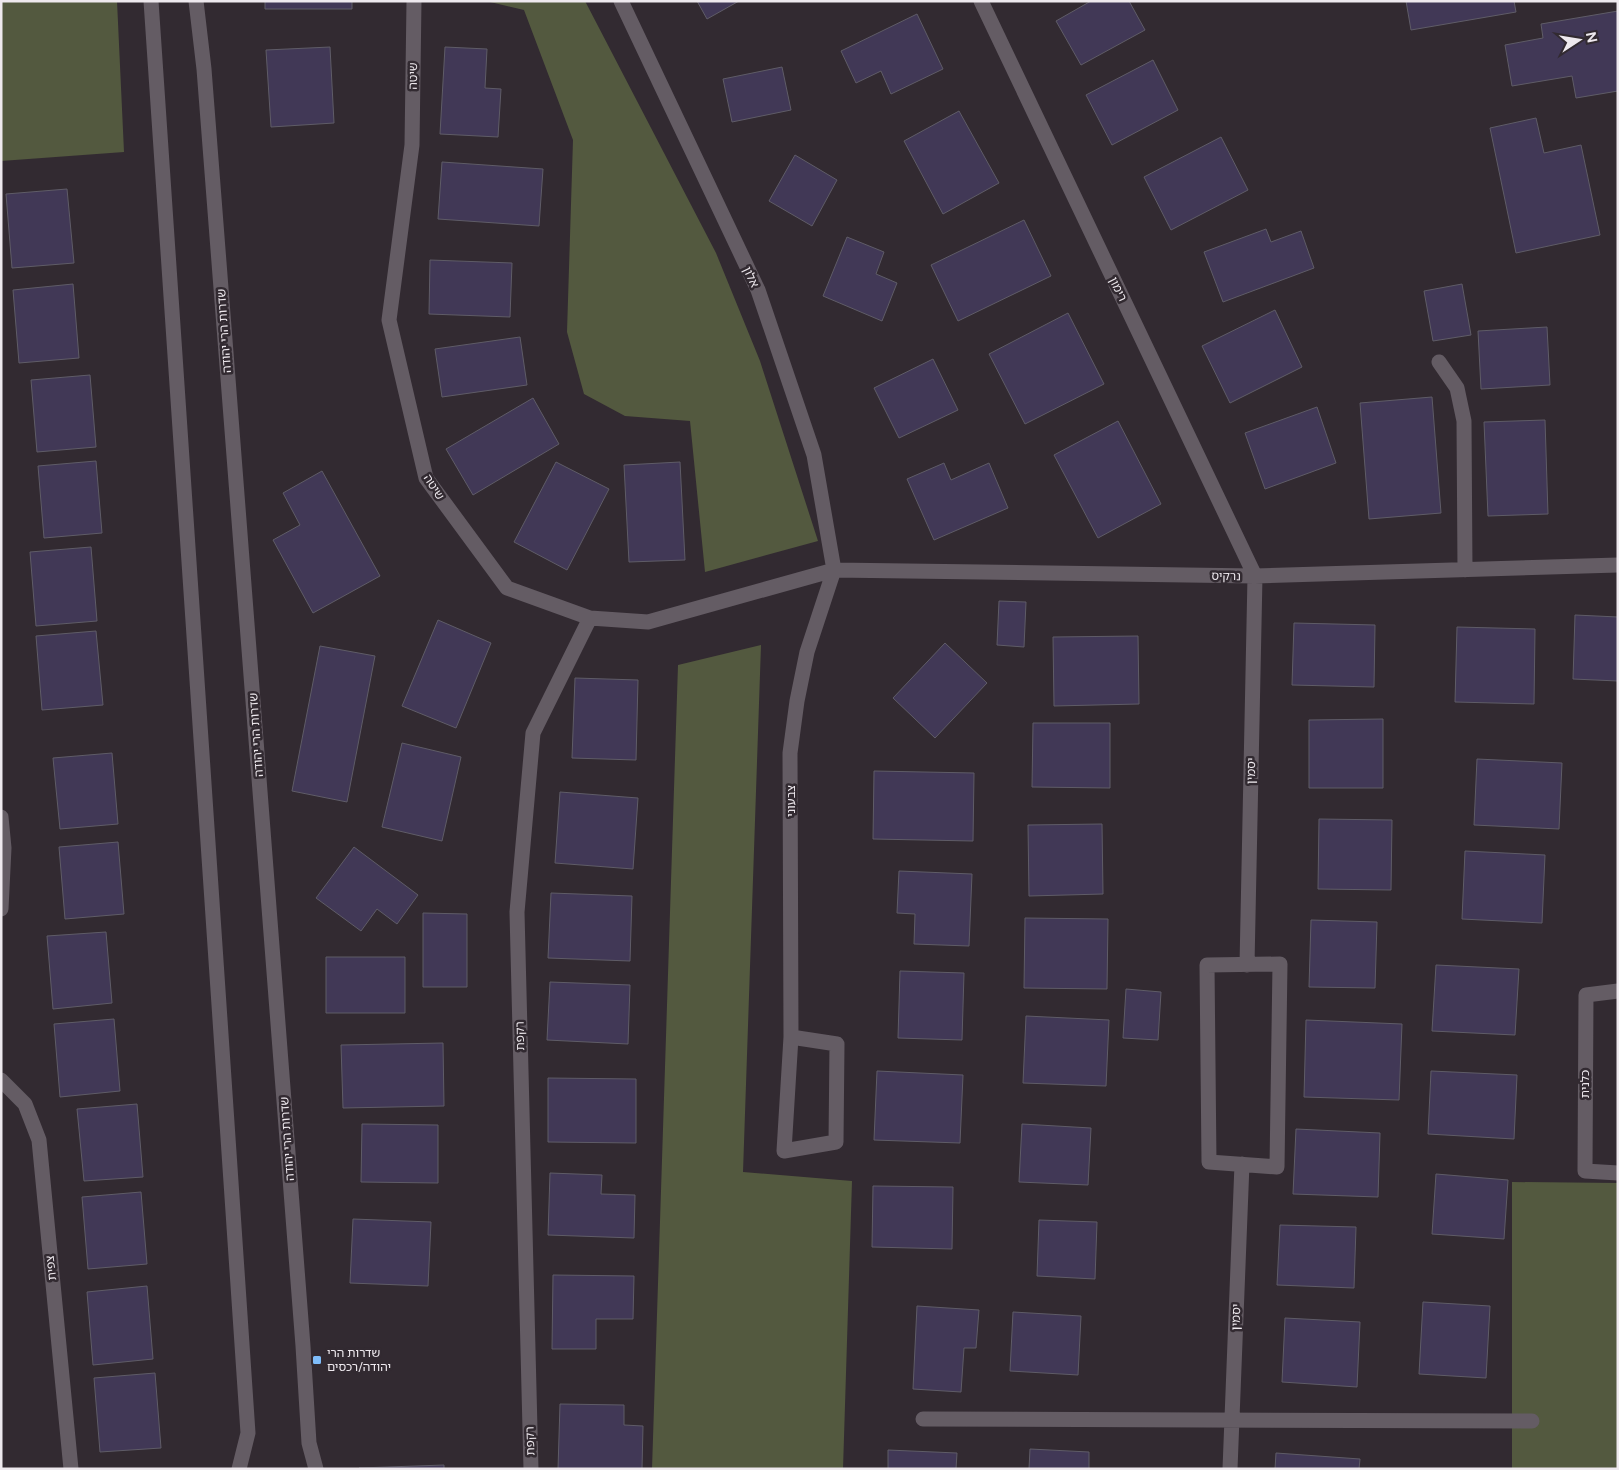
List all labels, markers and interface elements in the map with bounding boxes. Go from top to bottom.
north arrow [1554,15,1604,65]
text: N [1582,30,1601,44]
street label: שיטה [406,62,420,90]
street label: אלון [740,264,762,290]
street label: רימון [1106,275,1130,303]
street label: שדרות הרי יהודה [214,288,234,374]
street label: שיטה [421,472,447,502]
street label: נרקיס [1211,569,1241,583]
street label: שדרות הרי יהודה [246,692,266,778]
street label: יסמין [1244,758,1258,784]
street label: צבעוני [784,785,798,817]
street label: רקפת [513,1021,527,1051]
street label: כלנית [1578,1070,1592,1098]
street label: שדרות הרי יהודה [277,1096,297,1182]
street label: צפית [43,1254,59,1281]
street label: יסמין [1229,1303,1243,1331]
place label: שדרות הרי יהודה/רכסים [327,1346,391,1374]
marker: שדרות הרי יהודה/רכסים [311,1354,323,1366]
street label: רקפת [522,1426,538,1456]

